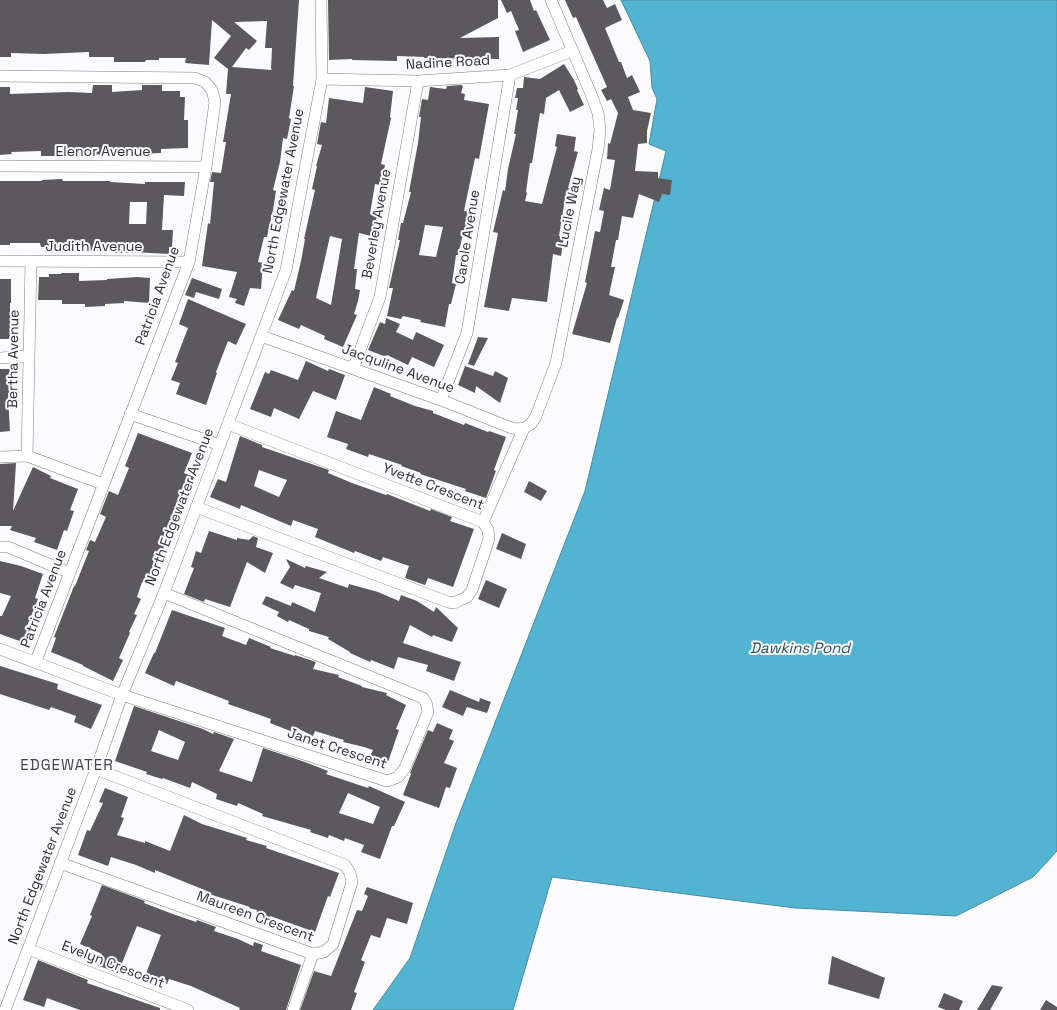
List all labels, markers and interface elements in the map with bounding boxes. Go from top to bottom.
street label: Nadine Road [405,52,491,74]
street label: North Edgewater Avenue [260,107,308,275]
street label: Elenor Avenue [55,144,151,160]
street label: Beverley Avenue [359,168,395,280]
street label: Lucile Way [555,175,585,249]
street label: Carole Avenue [452,189,484,285]
street label: Judith Avenue [45,239,143,255]
street label: Patricia Avenue [132,244,184,348]
street label: Bertha Avenue [5,309,23,409]
street label: Jacquline Avenue [339,341,457,397]
street label: North Edgewater Avenue [142,426,218,588]
street label: Yvette Crescent [380,460,486,514]
street label: Patricia Avenue [18,547,70,651]
water label: Dawkins Pond [750,640,850,658]
street label: Janet Crescent [285,725,389,773]
district label: EDGEWATER [20,757,114,775]
street label: North Edgewater Avenue [5,785,81,947]
street label: Maureen Crescent [194,888,316,946]
street label: Evelyn Crescent [59,938,167,992]

